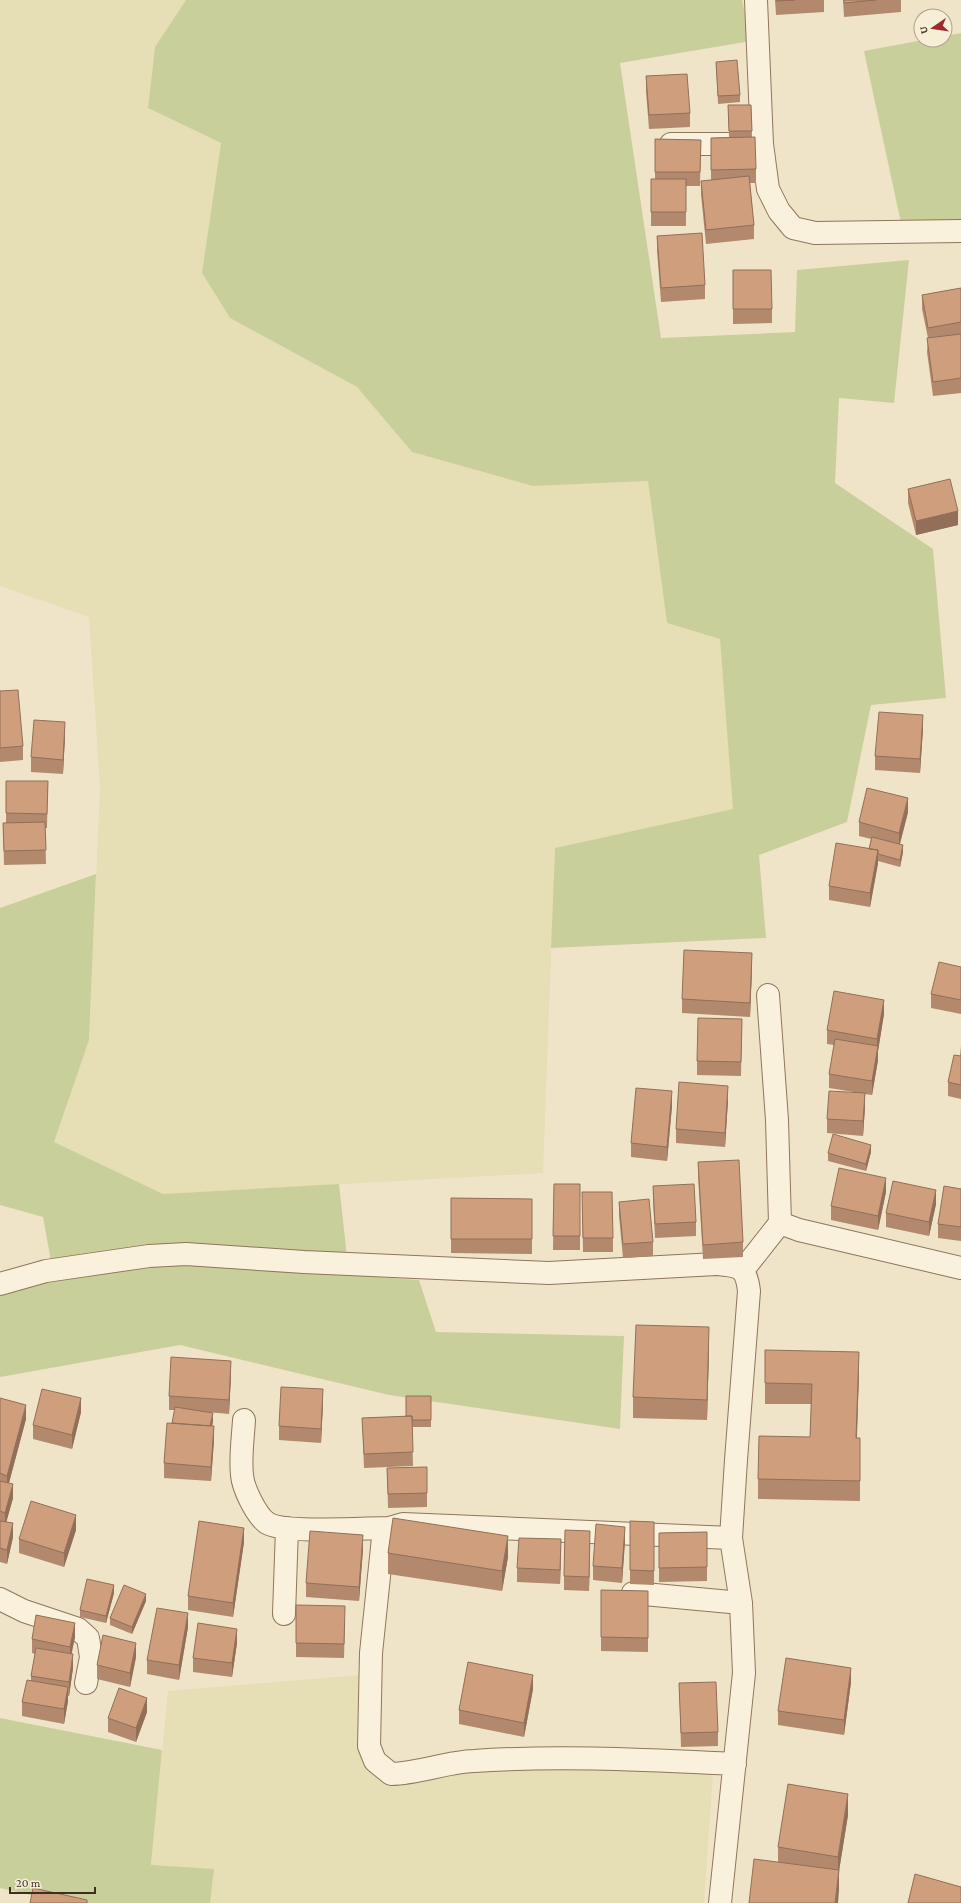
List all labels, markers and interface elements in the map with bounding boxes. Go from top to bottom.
north arrow [913,8,953,48]
text: U [916,25,930,35]
scale bar [10,1869,95,1895]
text: 20 m [16,1876,41,1890]

